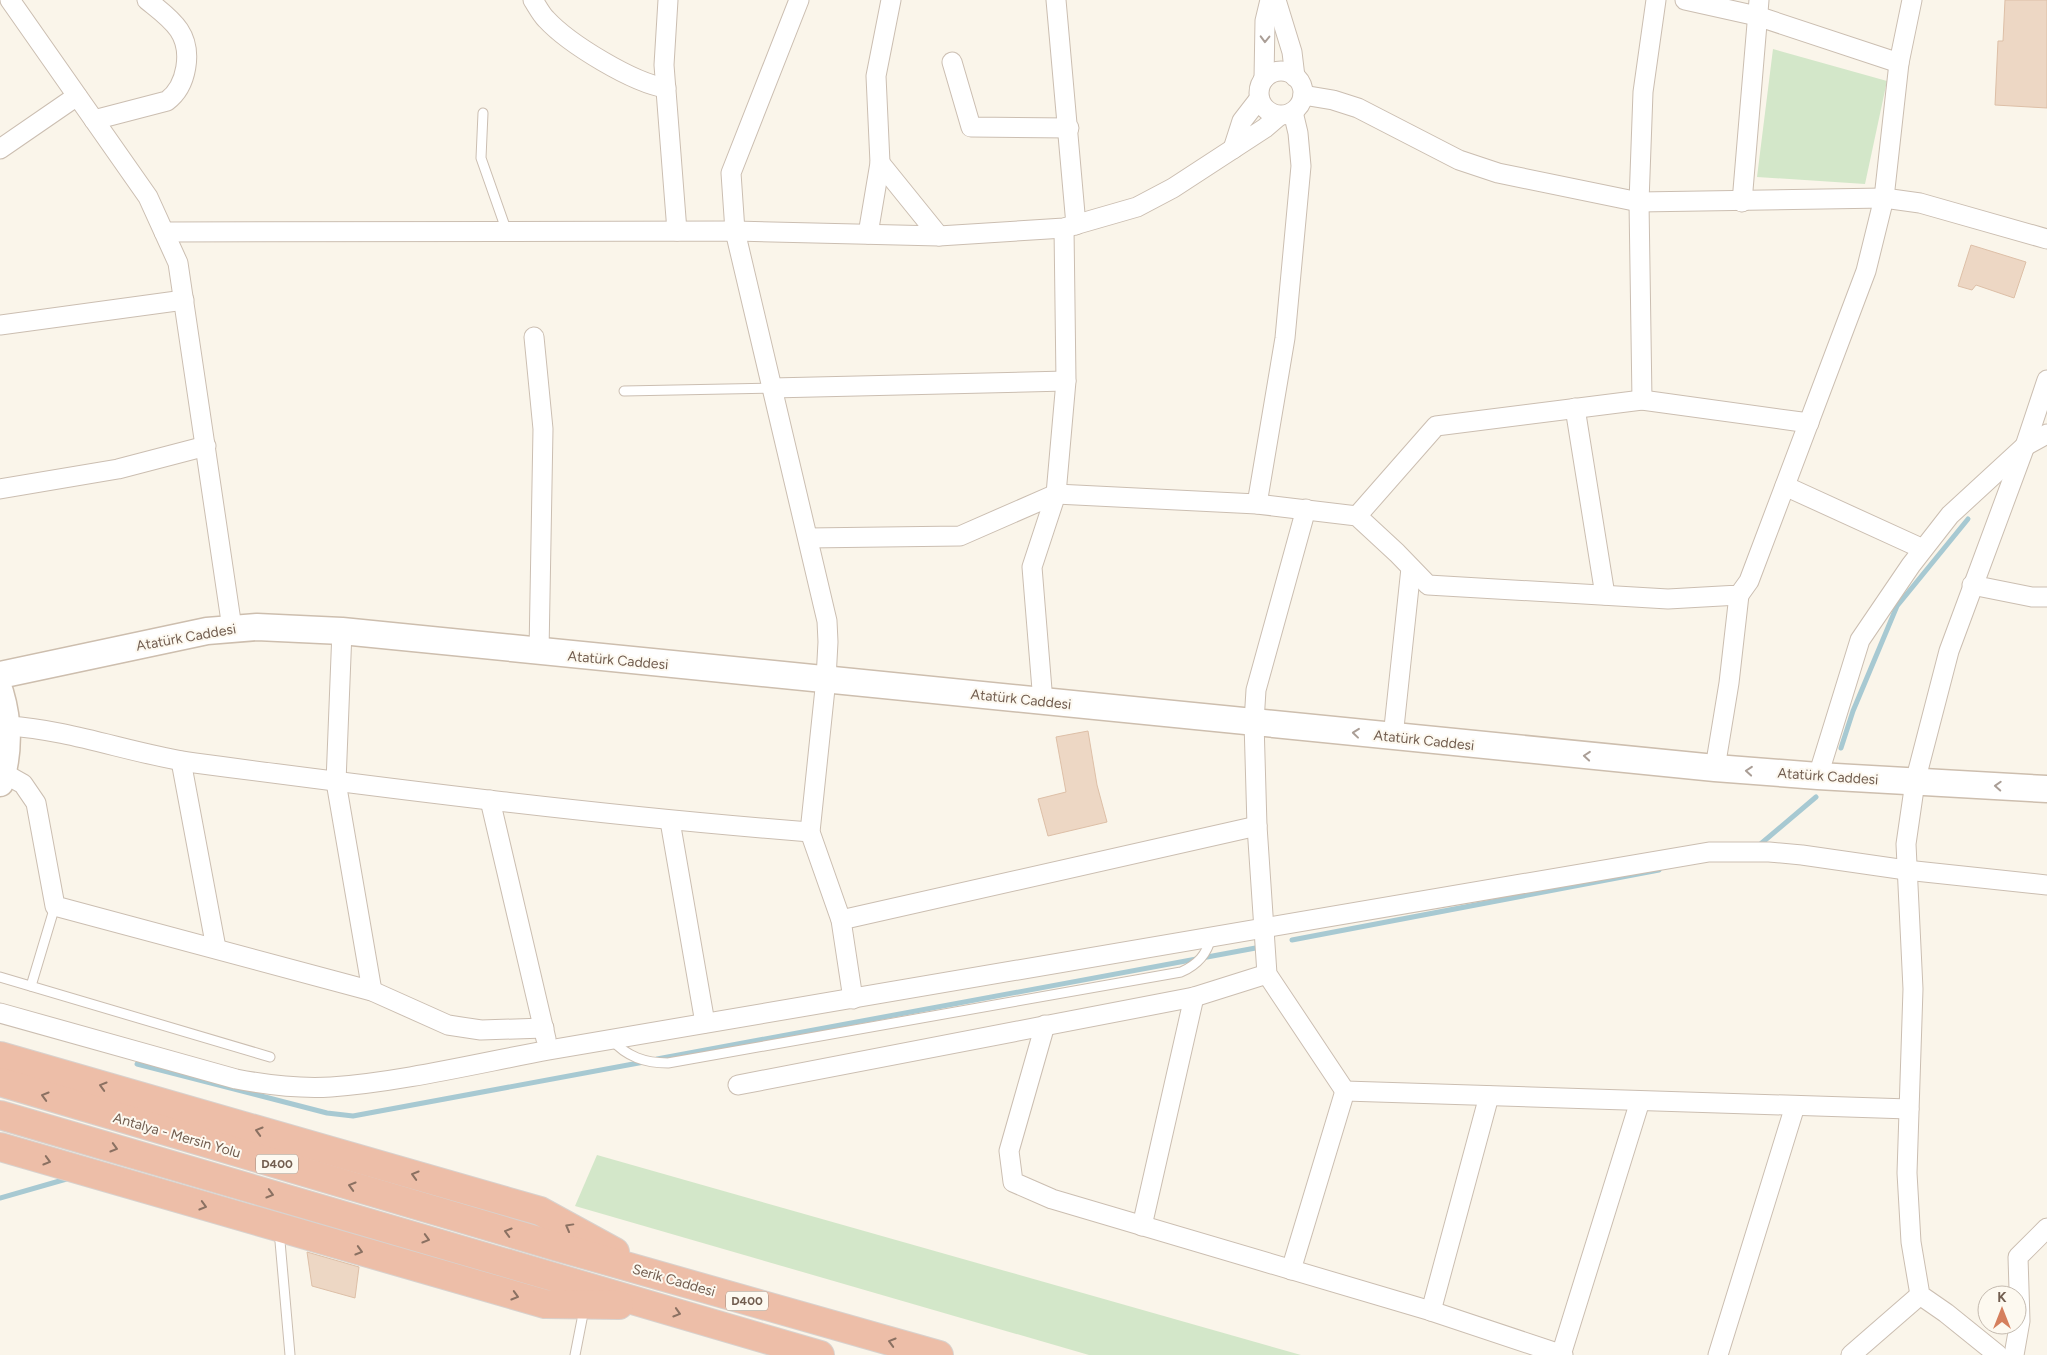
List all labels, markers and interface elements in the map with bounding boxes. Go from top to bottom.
one-way arrow [1259,35,1270,43]
street label: Atatürk Caddesi [135,620,237,655]
street label: Atatürk Caddesi [567,648,669,673]
street label: Atatürk Caddesi [970,686,1072,713]
street label: Atatürk Caddesi [1373,727,1475,754]
one-way arrow [1351,728,1359,739]
one-way arrow [1583,750,1591,761]
street label: Atatürk Caddesi [1777,764,1879,789]
one-way arrow [1745,765,1753,776]
one-way arrow [1994,781,2002,792]
one-way arrow [99,1081,108,1091]
one-way arrow [41,1091,50,1101]
street label: Antalya - Mersin Yolu [111,1109,243,1162]
one-way arrow [256,1126,264,1136]
one-way arrow [109,1143,118,1153]
road number: D400 [256,1154,298,1174]
one-way arrow [42,1155,50,1165]
one-way arrow [412,1171,420,1181]
one-way arrow [348,1182,357,1192]
one-way arrow [265,1188,274,1198]
one-way arrow [198,1200,207,1210]
one-way arrow [565,1223,574,1233]
one-way arrow [504,1228,512,1238]
one-way arrow [421,1234,430,1244]
one-way arrow [354,1245,363,1255]
street label: Serik Caddesi [630,1261,717,1300]
north arrow [1977,1285,2027,1335]
text: K [1997,1289,2007,1306]
one-way arrow [511,1290,519,1300]
road number: D400 [726,1292,768,1310]
one-way arrow [673,1307,681,1317]
one-way arrow [888,1337,896,1347]

